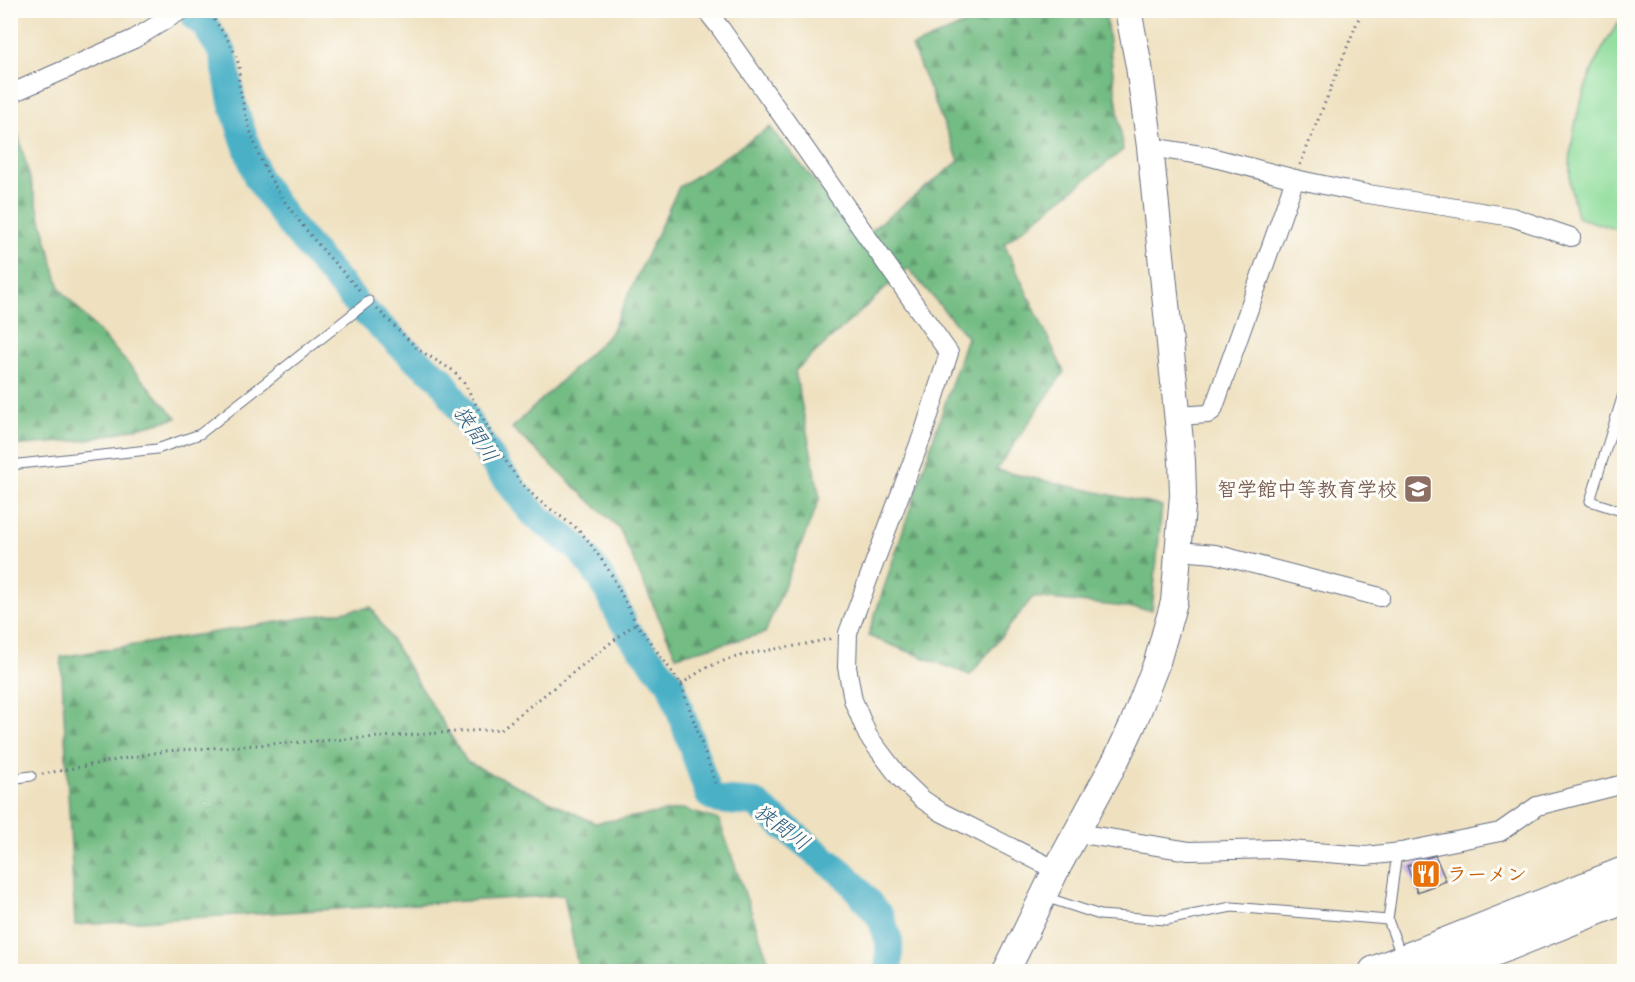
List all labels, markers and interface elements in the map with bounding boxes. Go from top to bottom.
water label: 狭間川 [445,402,502,469]
school or university icon: 智学館中等教育学校 [1402,473,1434,505]
place label: 智学館中等教育学校 [1217,479,1397,504]
water label: 狭間川 [747,800,813,858]
restaurant icon: ラーメン [1410,858,1442,890]
place label: ラーメン [1447,866,1527,889]

